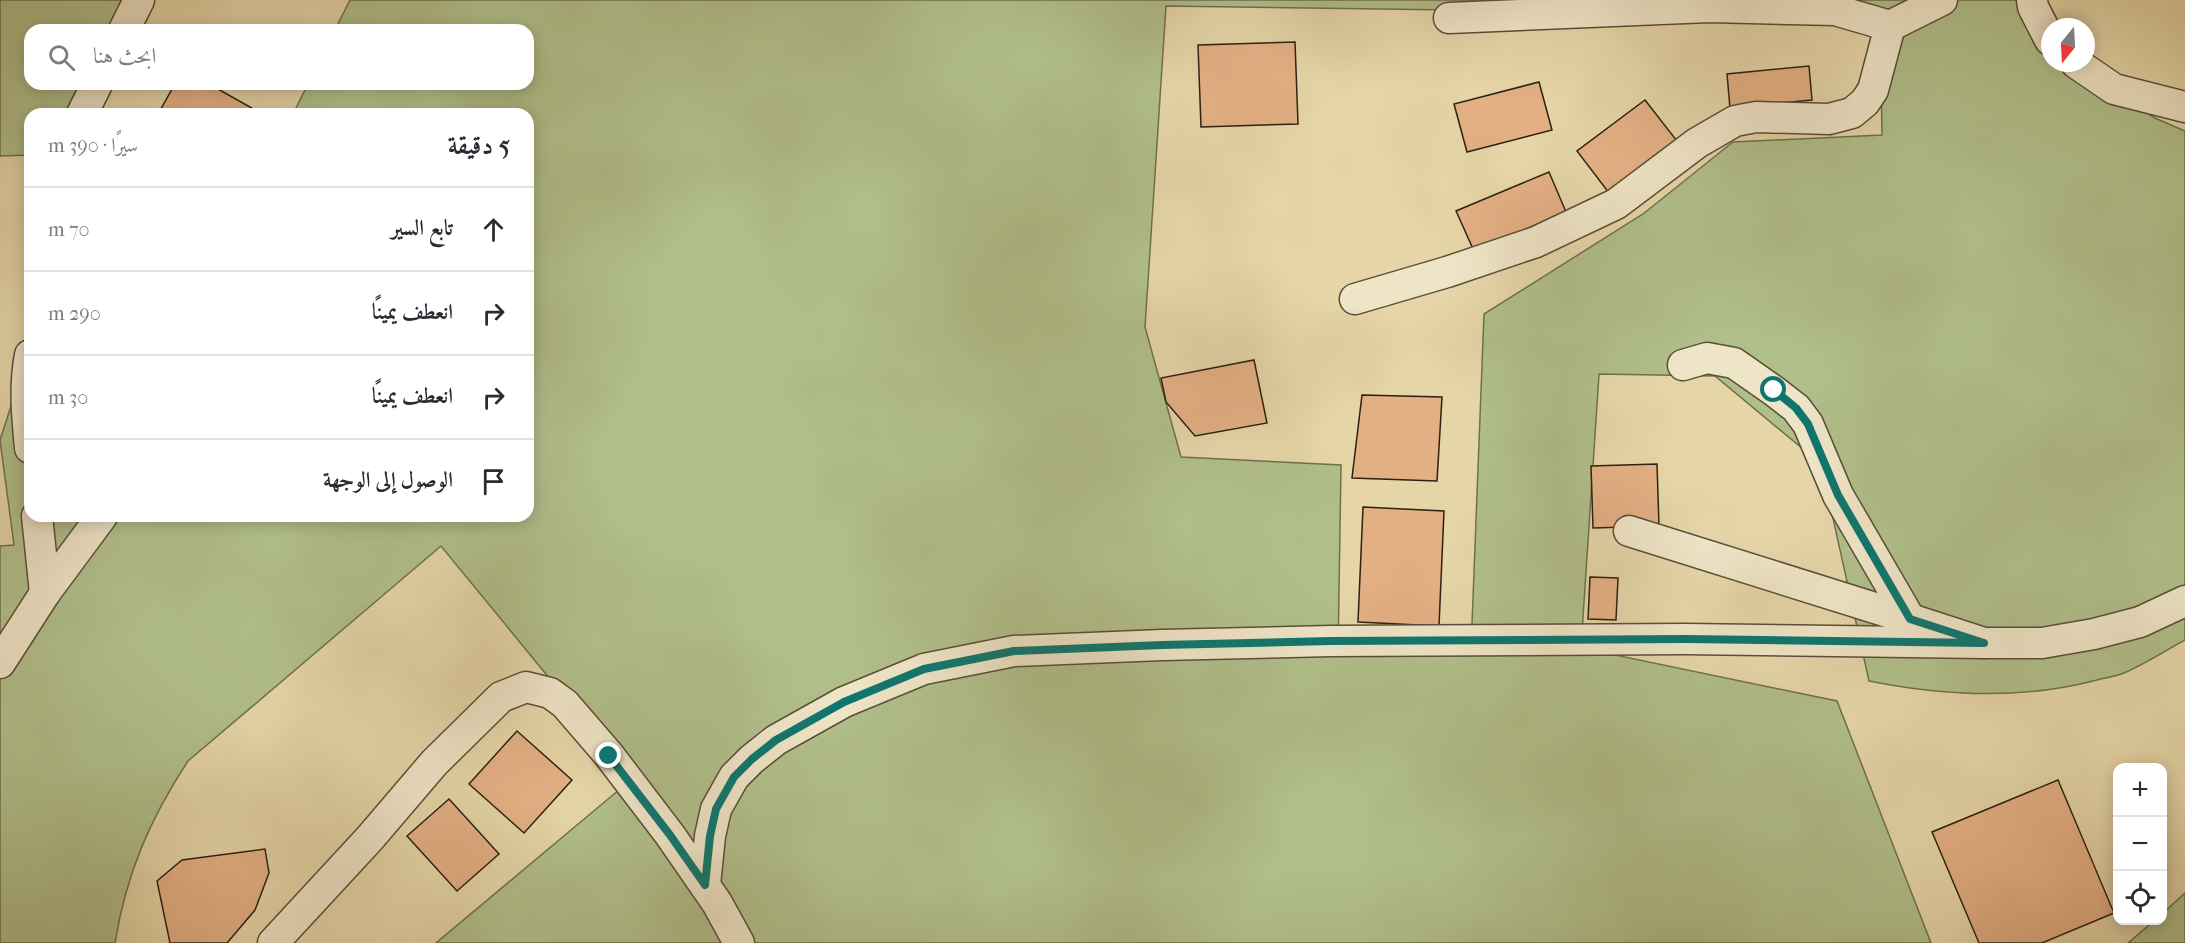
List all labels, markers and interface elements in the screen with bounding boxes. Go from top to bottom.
north arrow [2041,18,2095,72]
search box [24,24,534,90]
icon: search [45,41,78,74]
text: ابحث هنا [93,43,156,69]
text: 5 دقيقة [448,130,510,161]
text: سيرًا · 390 m [48,134,138,157]
icon: ahead [477,213,510,246]
text: تابع السير [391,215,453,241]
text: 70 m [48,218,90,241]
icon: right [477,297,510,330]
text: انعطف يمينًا [372,299,453,325]
text: 290 m [48,302,101,325]
route start [1760,376,1786,402]
icon: right [477,381,510,414]
text: انعطف يمينًا [372,383,453,409]
text: 30 m [48,386,88,409]
icon: arrive [477,465,510,498]
text: الوصول إلى الوجهة [323,467,453,493]
route end [595,742,621,768]
map controls [2113,763,2167,925]
button: + [2113,763,2167,817]
button: − [2113,817,2167,871]
button: locate [2113,871,2167,925]

